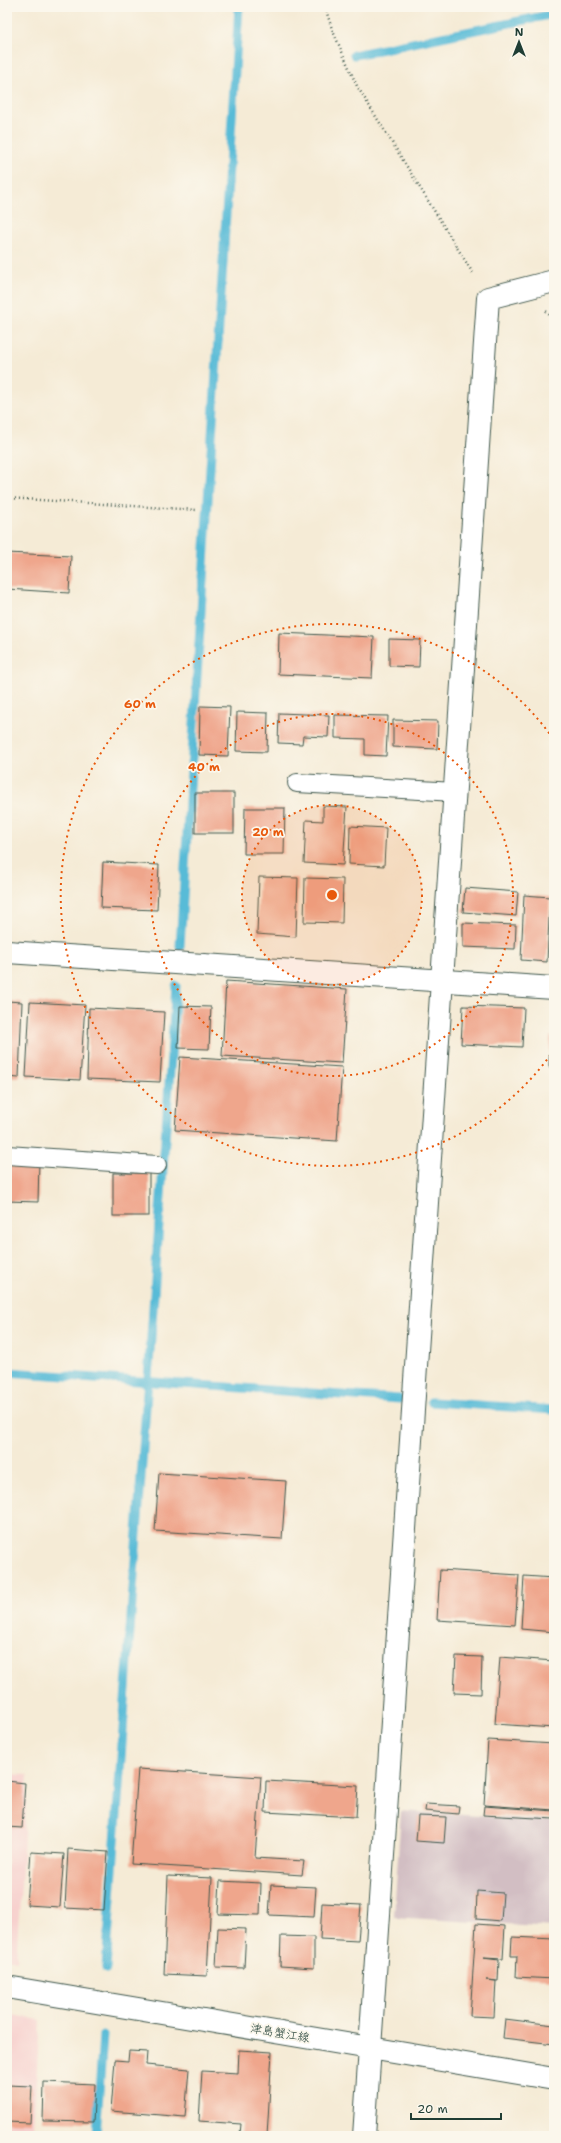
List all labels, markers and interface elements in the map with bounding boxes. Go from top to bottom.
north arrow [499,22,539,62]
text: N [515,25,524,40]
text: 60 m [124,696,156,712]
text: 40 m [188,759,220,775]
text: 20 m [252,824,284,840]
centre of rings [325,888,339,902]
street label: 津島蟹江線 [249,2020,311,2046]
scale bar [411,2095,501,2121]
text: 20 m [417,2101,448,2117]

